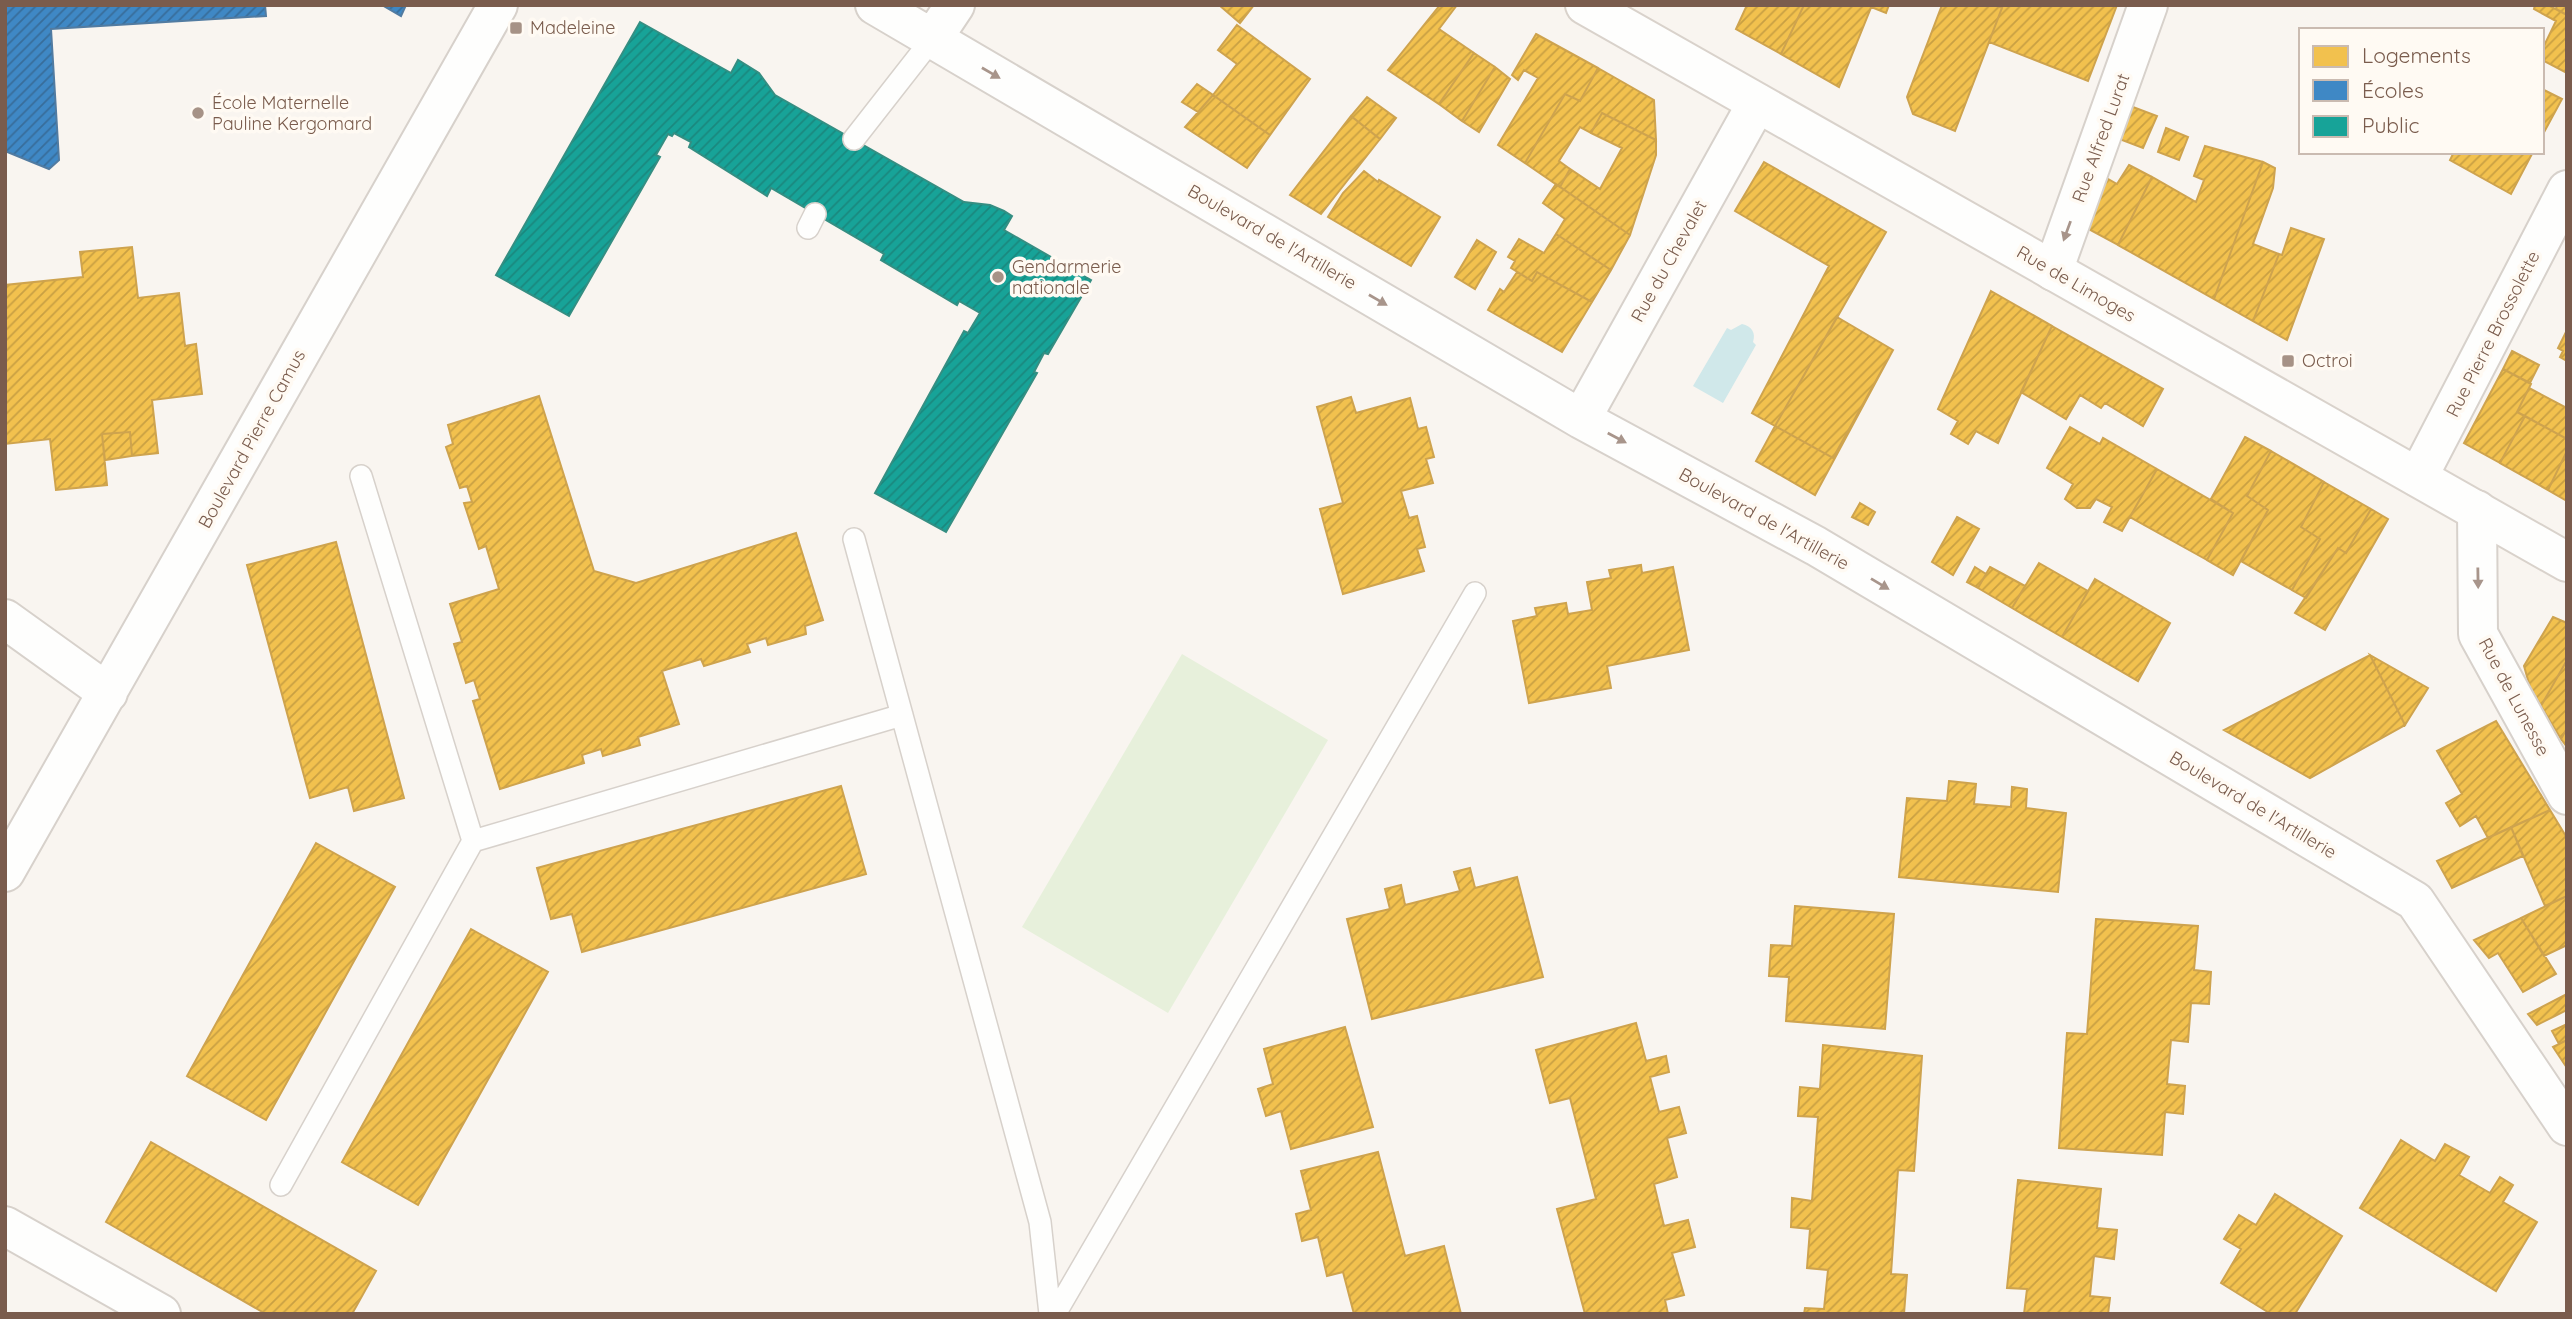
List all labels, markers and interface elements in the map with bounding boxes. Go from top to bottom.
place label: Madeleine [530,16,615,39]
marker: Madeleine [508,20,524,36]
legend [2299,28,2544,154]
text: Logements [2362,42,2471,68]
one-way arrow [982,66,1001,79]
street label: Rue Alfred Lurat [2067,70,2135,205]
text: Écoles [2362,77,2424,103]
place label: École Maternelle Pauline Kergomard [212,91,372,135]
marker: École Maternelle Pauline Kergomard [190,105,206,121]
text: Public [2362,112,2419,138]
street label: Boulevard de l'Artillerie [1184,179,1361,294]
street label: Rue du Chevalet [1625,196,1712,326]
one-way arrow [2061,221,2072,242]
street label: Rue de Limoges [2013,240,2140,327]
street label: Rue Pierre Brossolette [2441,247,2545,421]
place label: Gendarmerie nationale [1012,255,1121,299]
marker: Gendarmerie nationale [990,269,1006,285]
one-way arrow [1368,293,1387,306]
street label: Boulevard Pierre Camus [193,345,310,532]
place label: Octroi [2302,349,2353,372]
marker: Octroi [2280,353,2296,369]
one-way arrow [1607,432,1627,444]
street label: Boulevard de l'Artillerie [1675,462,1853,575]
one-way arrow [2472,568,2484,590]
one-way arrow [1871,578,1890,590]
street label: Rue de Lunesse [2474,634,2555,760]
street label: Boulevard de l'Artillerie [2165,746,2341,864]

